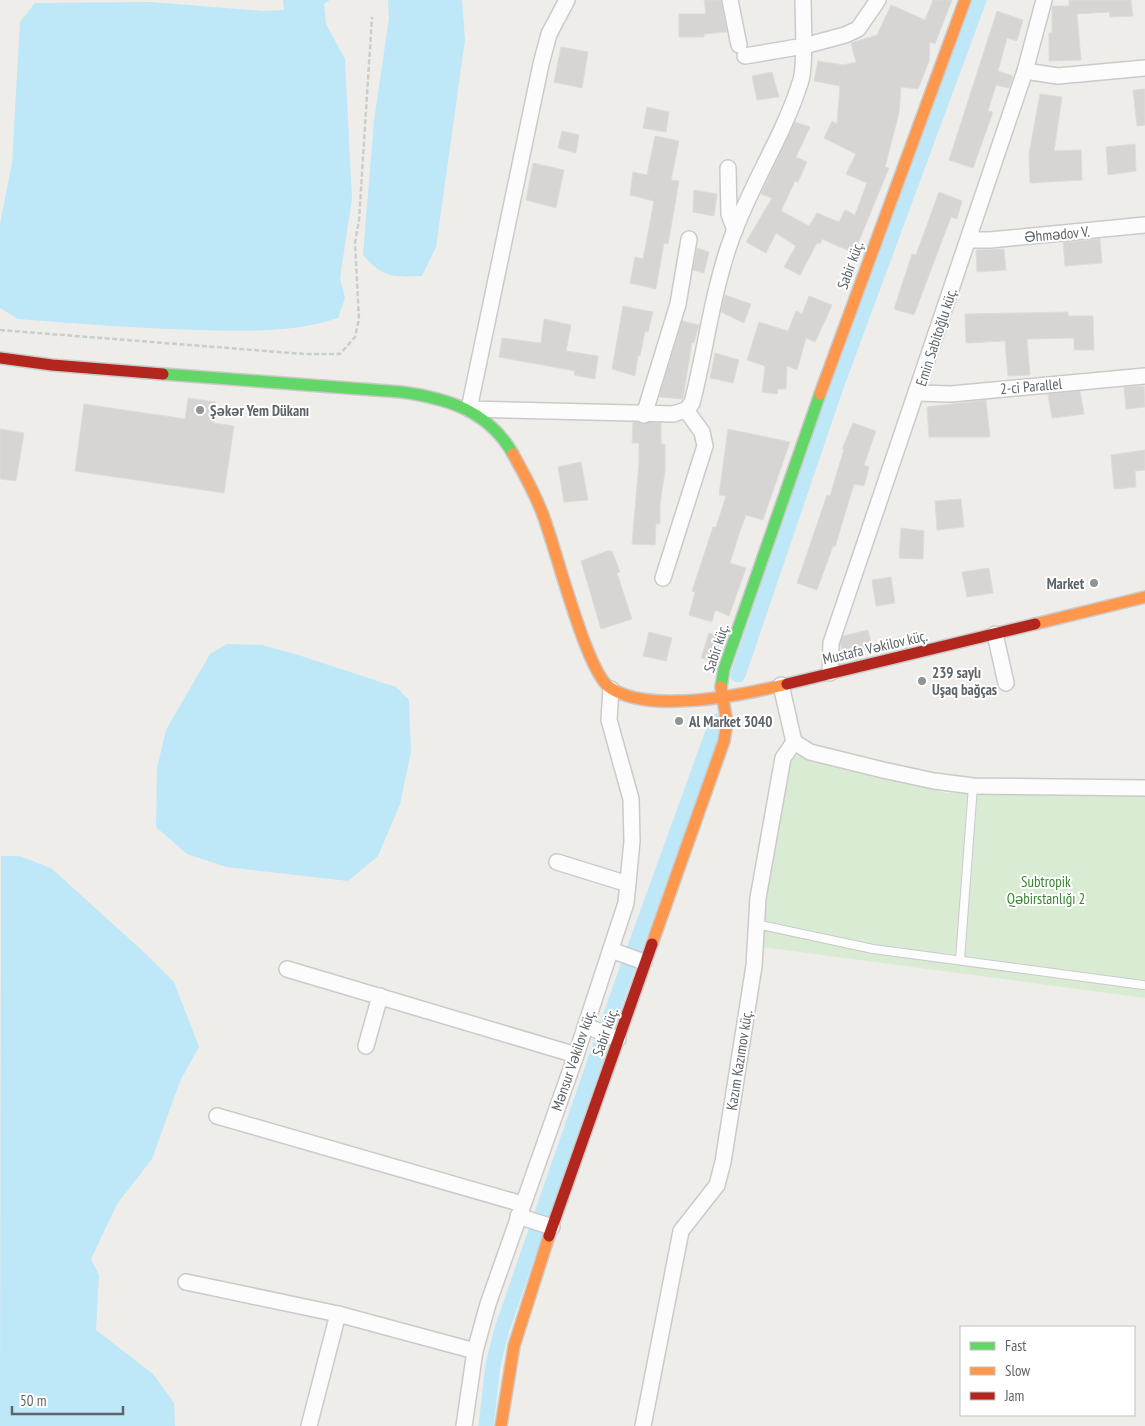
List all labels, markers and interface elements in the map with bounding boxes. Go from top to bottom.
street label: Əhmədov V. [1024,222,1091,246]
street label: Sabir küç. [833,238,868,292]
street label: Emin Sabitoğlu küç. [911,285,961,388]
street label: 2-ci Parallel [999,374,1063,398]
place label: Şəkər Yem Dükanı [210,401,309,420]
marker: Şəkər Yem Dükanı [194,404,206,416]
place label: Market [1047,574,1085,593]
marker: Market [1088,577,1100,589]
street label: Sabir küç. [699,621,733,675]
street label: Mustafa Vəkilov küç. [821,626,930,668]
place label: 239 saylı Uşaq bağças [932,663,997,699]
marker: 239 saylı Uşaq bağças [916,675,928,687]
place label: Al Market 3040 [688,712,772,731]
marker: Al Market 3040 [673,715,685,727]
park label: Subtropik Qəbirstanlığı 2 [1007,872,1085,908]
street label: Sabir küç. [588,1005,622,1059]
street label: Mənsur Vəkilov küç. [547,1006,599,1113]
street label: Kazım Kazımov küç. [722,1008,756,1112]
legend [960,1326,1135,1416]
text: Fast [1005,1336,1026,1355]
text: Slow [1005,1361,1030,1380]
scale bar [12,1384,124,1416]
text: Jam [1004,1386,1024,1405]
text: 50 m [20,1391,46,1410]

